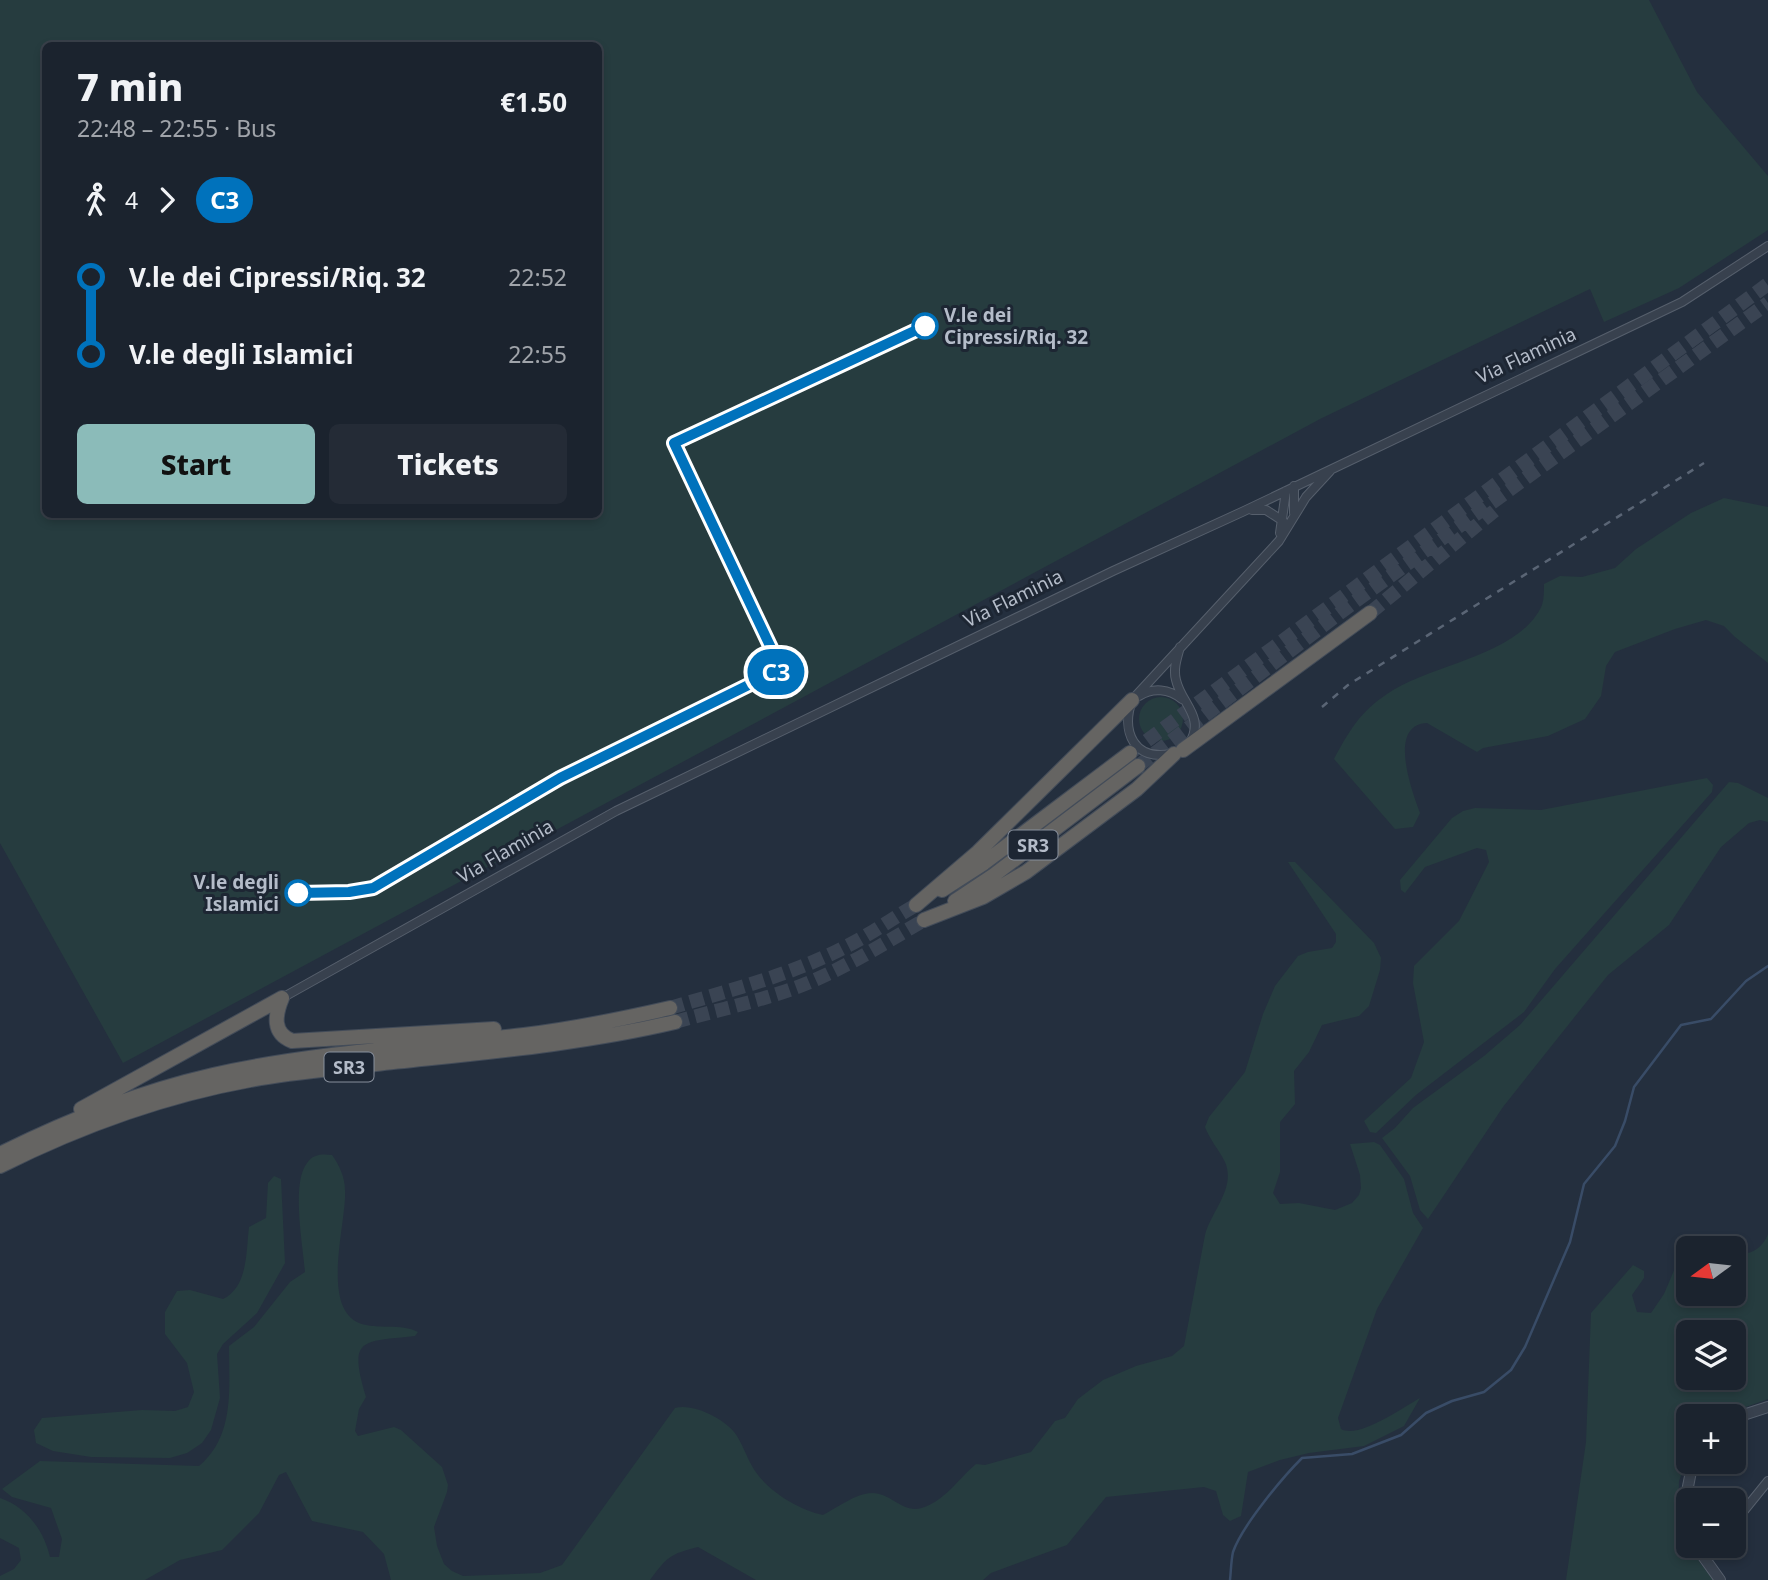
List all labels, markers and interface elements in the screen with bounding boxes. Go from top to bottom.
text: 7 min [77,60,183,112]
text: €1.50 [500,84,567,120]
text: 22:48 – 22:55 · Bus [77,112,276,144]
icon: walk [77,181,115,219]
icon: forward [148,181,186,219]
text: C3 [210,183,239,216]
text: 4 [125,184,138,216]
text: V.le dei Cipressi/Riq. 32 [129,259,426,295]
text: 22:52 [508,261,567,293]
place label: V.le dei Cipressi/Riq. 32 [944,302,1088,350]
marker: V.le dei Cipressi/Riq. 32 [912,313,938,339]
street label: Via Flaminia [1472,321,1580,389]
text: V.le degli Islamici [129,336,353,372]
text: 22:55 [508,338,567,370]
button: Start [77,424,315,504]
button: Tickets [329,424,567,504]
street label: Via Flaminia [959,563,1067,633]
line badge: C3 [744,649,808,695]
text: C3 [761,655,791,688]
street label: Via Flaminia [452,813,558,889]
road number: SR3 [1009,830,1058,860]
place label: V.le degli Islamici [194,869,279,917]
marker: V.le degli Islamici [285,880,311,906]
road number: SR3 [324,1052,374,1082]
north arrow [1676,1236,1746,1306]
map controls [1676,1236,1746,1558]
button: layers [1676,1320,1746,1390]
button: + [1676,1404,1746,1474]
button: − [1676,1488,1746,1558]

